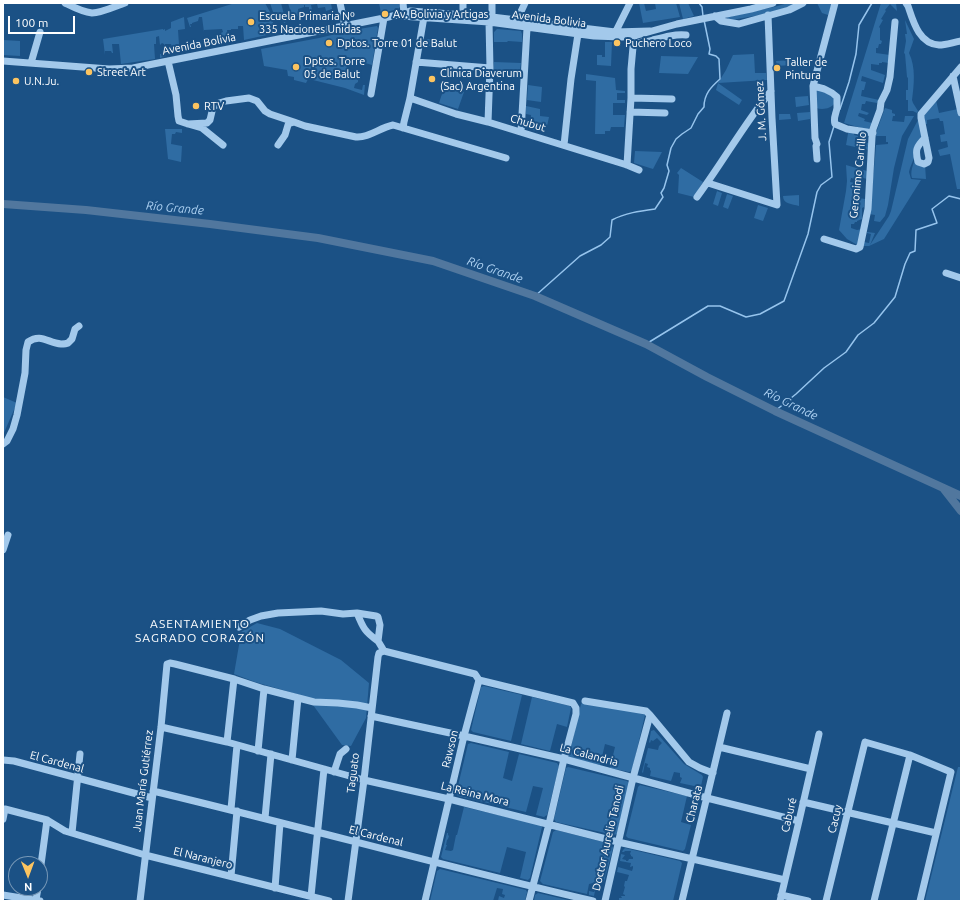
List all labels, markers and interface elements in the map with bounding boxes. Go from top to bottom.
place label: Av. Bolivia y Artigas [393,7,488,21]
scale bar [10,8,77,34]
street label: Avenida Bolivia [511,8,587,30]
place label: Escuela Primaria Nº 335 Naciones Unidas [259,9,361,35]
marker: Av. Bolivia y Artigas [380,9,390,19]
text: 100 m [15,16,48,29]
marker: Escuela Primaria Nº 335 Naciones Unidas [246,17,256,27]
street label: Avenida Bolivia [161,30,237,58]
place label: Dptos. Torre 01 de Balut [337,36,457,50]
place label: Puchero Loco [625,36,692,50]
marker: Dptos. Torre 01 de Balut [324,38,334,48]
marker: Puchero Loco [612,38,622,48]
place label: Dptos. Torre 05 de Balut [304,54,365,80]
place label: Taller de Pintura [785,55,827,81]
marker: Dptos. Torre 05 de Balut [291,62,301,72]
marker: Taller de Pintura [772,63,782,73]
place label: Street Art [97,65,146,79]
place label: Clinica Diaverum (Sac) Argentina [440,66,522,92]
marker: Street Art [84,67,94,77]
place label: U.N.Ju. [24,74,59,88]
marker: Clinica Diaverum (Sac) Argentina [427,74,437,84]
marker: U.N.Ju. [11,76,21,86]
street label: J. M. Gómez [753,81,769,141]
place label: RTV [204,99,224,113]
marker: RTV [191,101,201,111]
street label: Chubut [509,111,547,135]
street label: Geronimo Carrillo [847,131,869,219]
water label: Río Grande [146,198,204,218]
water label: Río Grande [465,254,525,286]
water label: Río Grande [762,385,820,423]
district label: ASENTAMIENTO SAGRADO CORAZÓN [135,617,265,645]
street label: Juan María Gutiérrez [130,729,156,833]
street label: Rawson [439,729,461,769]
street label: La Calandria [558,741,620,769]
street label: El Cardenal [29,748,85,776]
street label: Taguato [344,752,362,794]
street label: La Reina Mora [440,779,510,809]
street label: Doctor Aurelio Tanodi [589,784,627,892]
street label: Charata [683,784,705,824]
street label: Caburé [779,796,799,834]
street label: Cacuy [825,803,845,835]
street label: El Cardenal [347,823,405,849]
street label: El Naranjero [172,844,234,872]
north arrow [8,856,48,896]
text: N [24,881,32,893]

